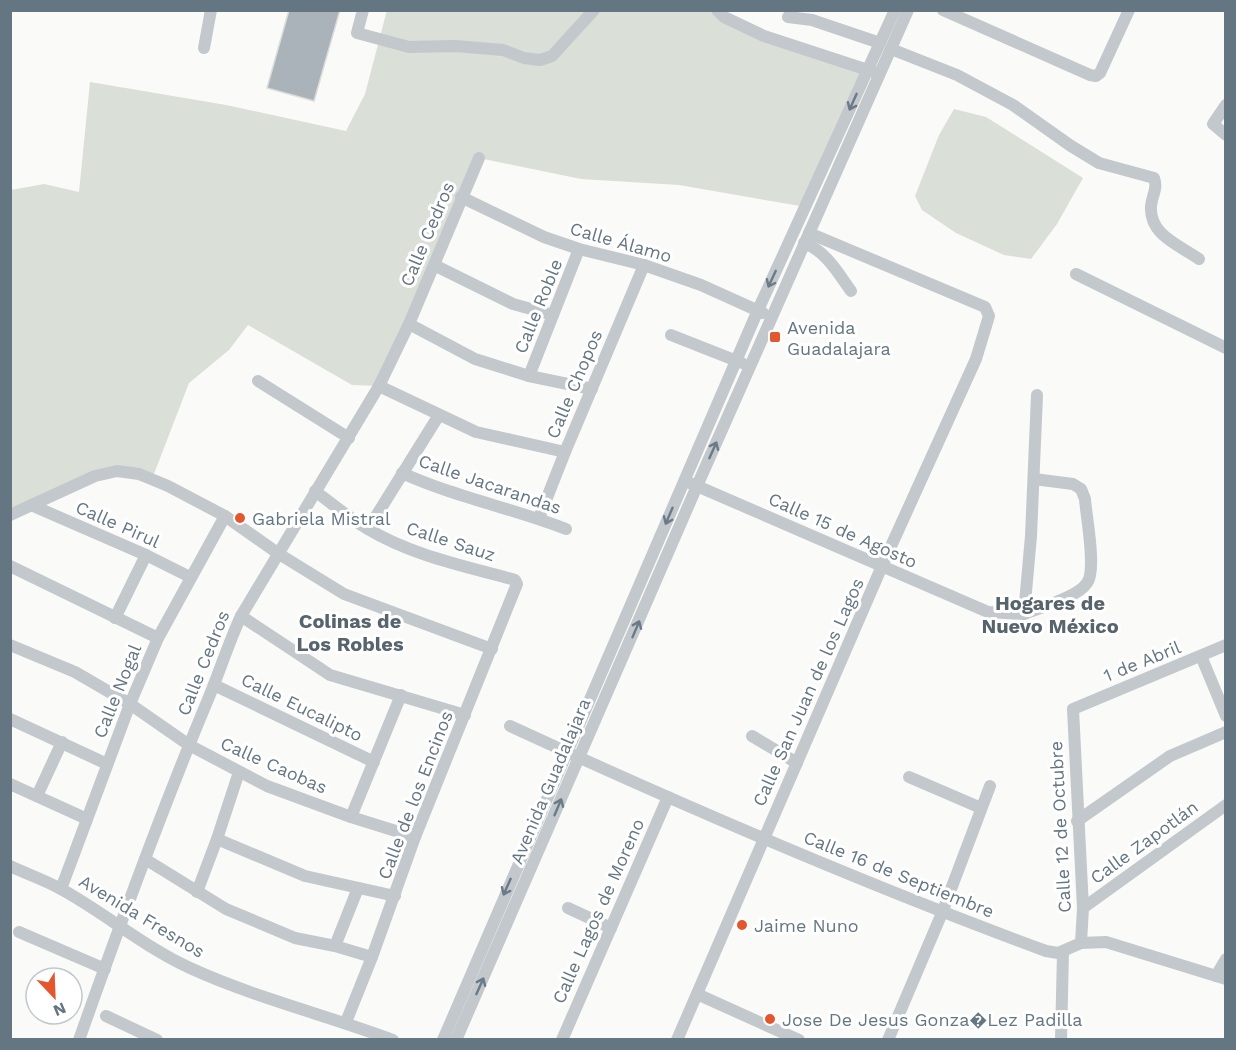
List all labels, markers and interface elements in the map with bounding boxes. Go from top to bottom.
one-way arrow [846,92,858,110]
street label: Calle Cedros [396,179,458,289]
street label: Calle Álamo [568,217,674,267]
street label: Calle Roble [510,256,566,356]
one-way arrow [766,270,778,288]
place label: Avenida Guadalajara [787,317,891,359]
street label: Calle Chopos [542,327,606,441]
marker: Avenida Guadalajara [768,330,782,344]
one-way arrow [708,441,720,459]
street label: Calle Jacarandas [416,450,564,518]
street label: Calle 15 de Agosto [765,488,921,572]
street label: Calle Pirul [73,496,164,552]
one-way arrow [663,506,674,524]
place label: Gabriela Mistral [252,508,391,529]
marker: Gabriela Mistral [233,511,247,525]
street label: Calle Sauz [404,517,498,565]
street label: Calle San Juan de los Lagos [748,575,868,809]
district label: Hogares de Nuevo México [981,591,1119,638]
street label: Calle Cedros [172,607,234,719]
district label: Colinas de Los Robles [296,609,404,656]
one-way arrow [631,620,642,638]
street label: 1 de Abril [1100,636,1184,686]
street label: Calle Nogal [89,641,146,741]
street label: Calle Eucalipto [238,669,366,745]
street label: Avenida Guadalajara [506,695,594,867]
street label: Calle de los Encinos [373,708,457,882]
street label: Calle Caobas [217,732,331,798]
street label: Calle 12 de Octubre [1045,741,1075,913]
street label: Calle Zapotlán [1086,796,1202,888]
one-way arrow [553,798,564,817]
street label: Calle Lagos de Moreno [548,815,648,1007]
street label: Calle 16 de Septiembre [801,826,997,922]
street label: Avenida Fresnos [75,870,209,962]
one-way arrow [501,878,513,896]
place label: Jaime Nuno [754,915,859,936]
marker: Jaime Nuno [735,918,749,932]
north arrow [24,966,84,1026]
one-way arrow [475,977,486,996]
text: N [50,998,69,1020]
place label: Jose De Jesus Gonza�Lez Padilla [782,1009,1082,1030]
marker: Jose De Jesus Gonza�Lez Padilla [763,1012,777,1026]

